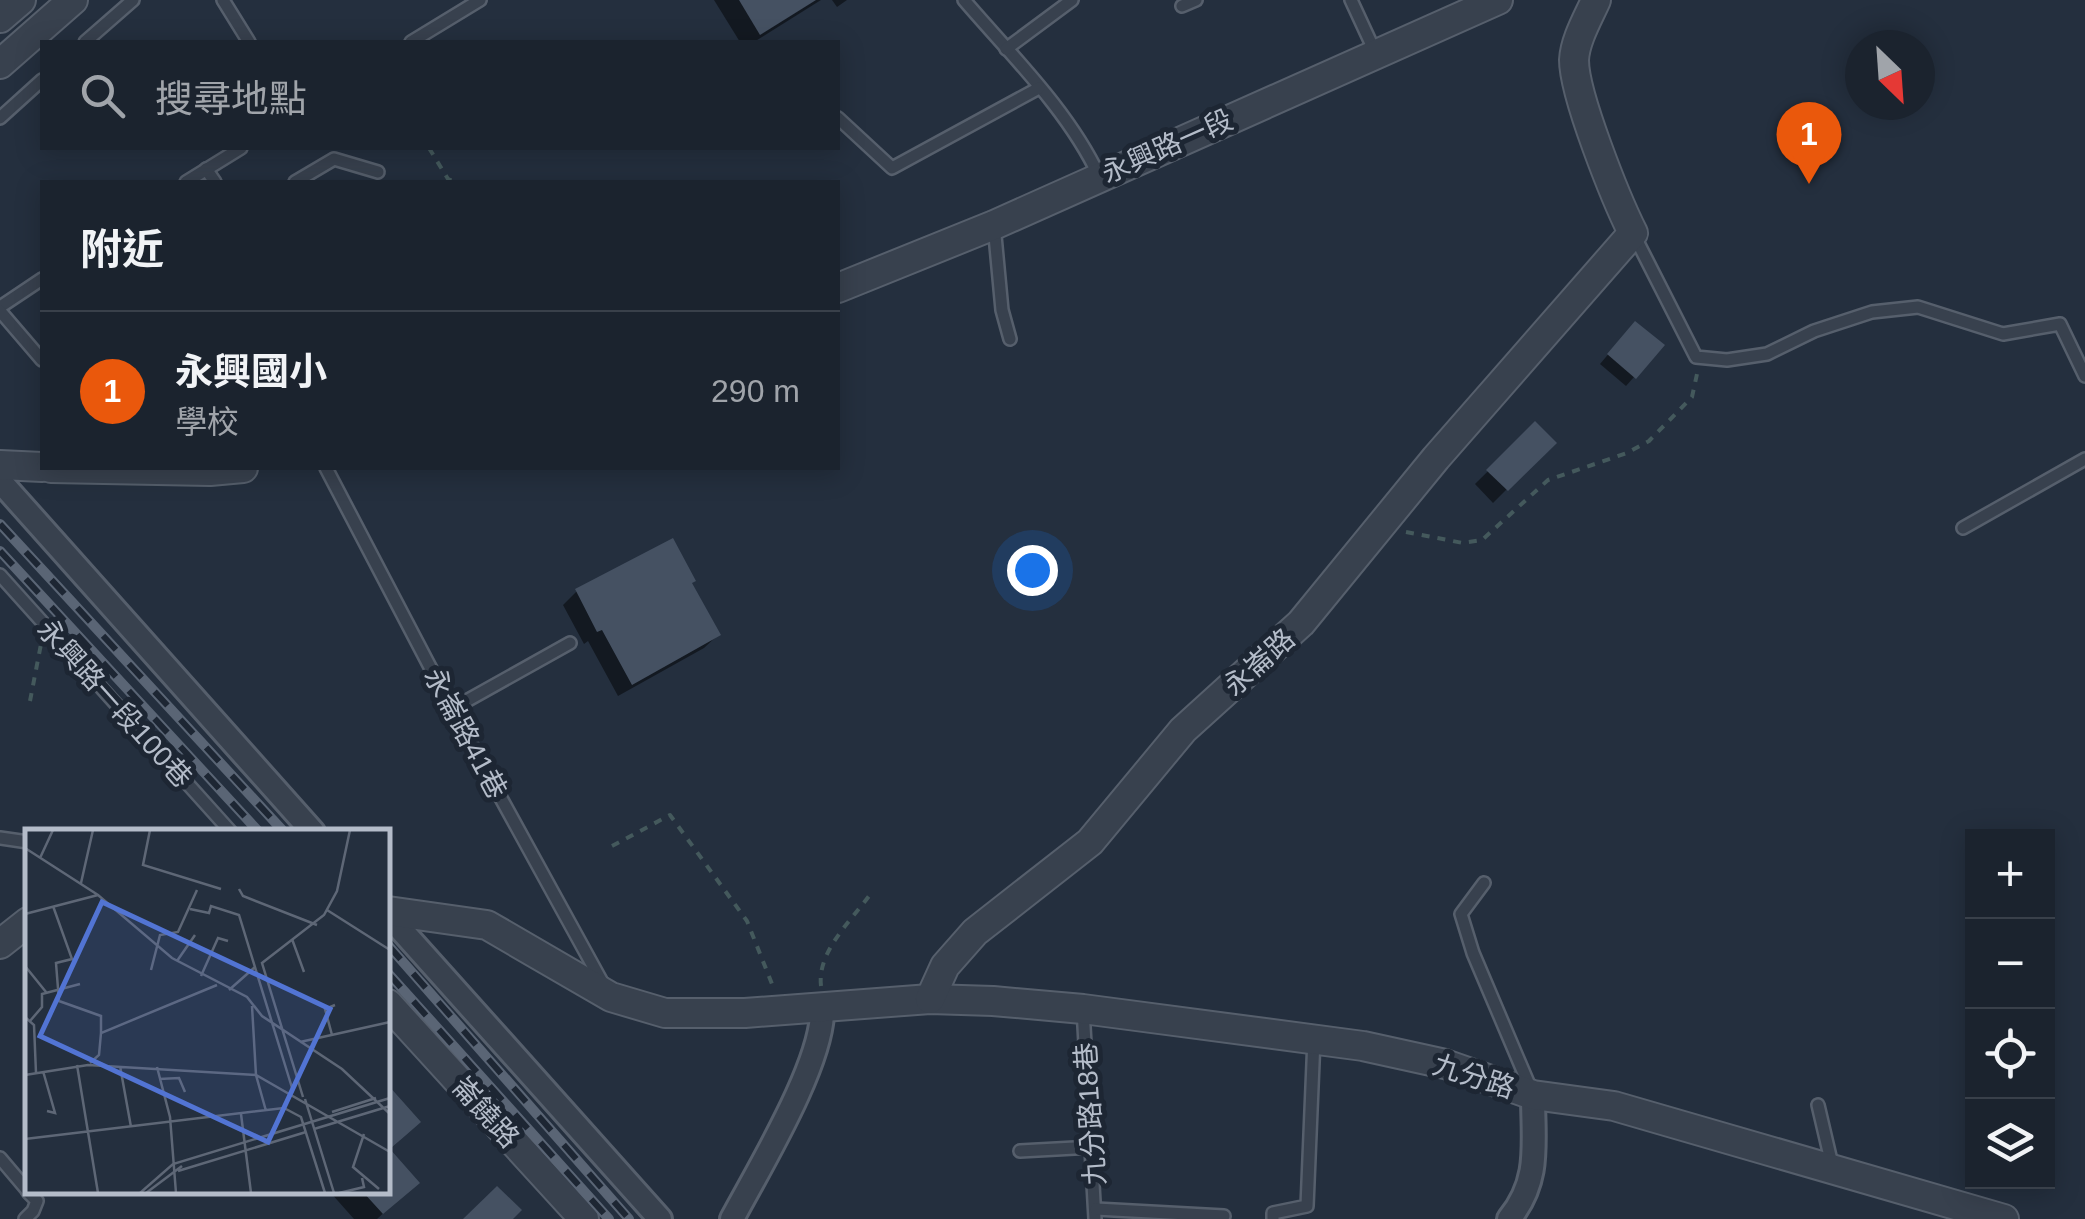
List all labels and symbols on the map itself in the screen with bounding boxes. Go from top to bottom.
north arrow [1845,30,1935,120]
pin: 1 [1776,101,1842,184]
street label: 永興路一段 [1097,104,1237,189]
your location [1007,545,1058,596]
street label: 永興路一段100巷 [31,613,198,793]
street label: 永崙路 [1218,623,1301,702]
street label: 永崙路41巷 [418,663,513,804]
inset map [25,829,390,1194]
street label: 九分路18巷 [1070,1041,1111,1186]
street label: 九分路 [1429,1049,1519,1104]
street label: 崙饒路 [446,1071,525,1154]

